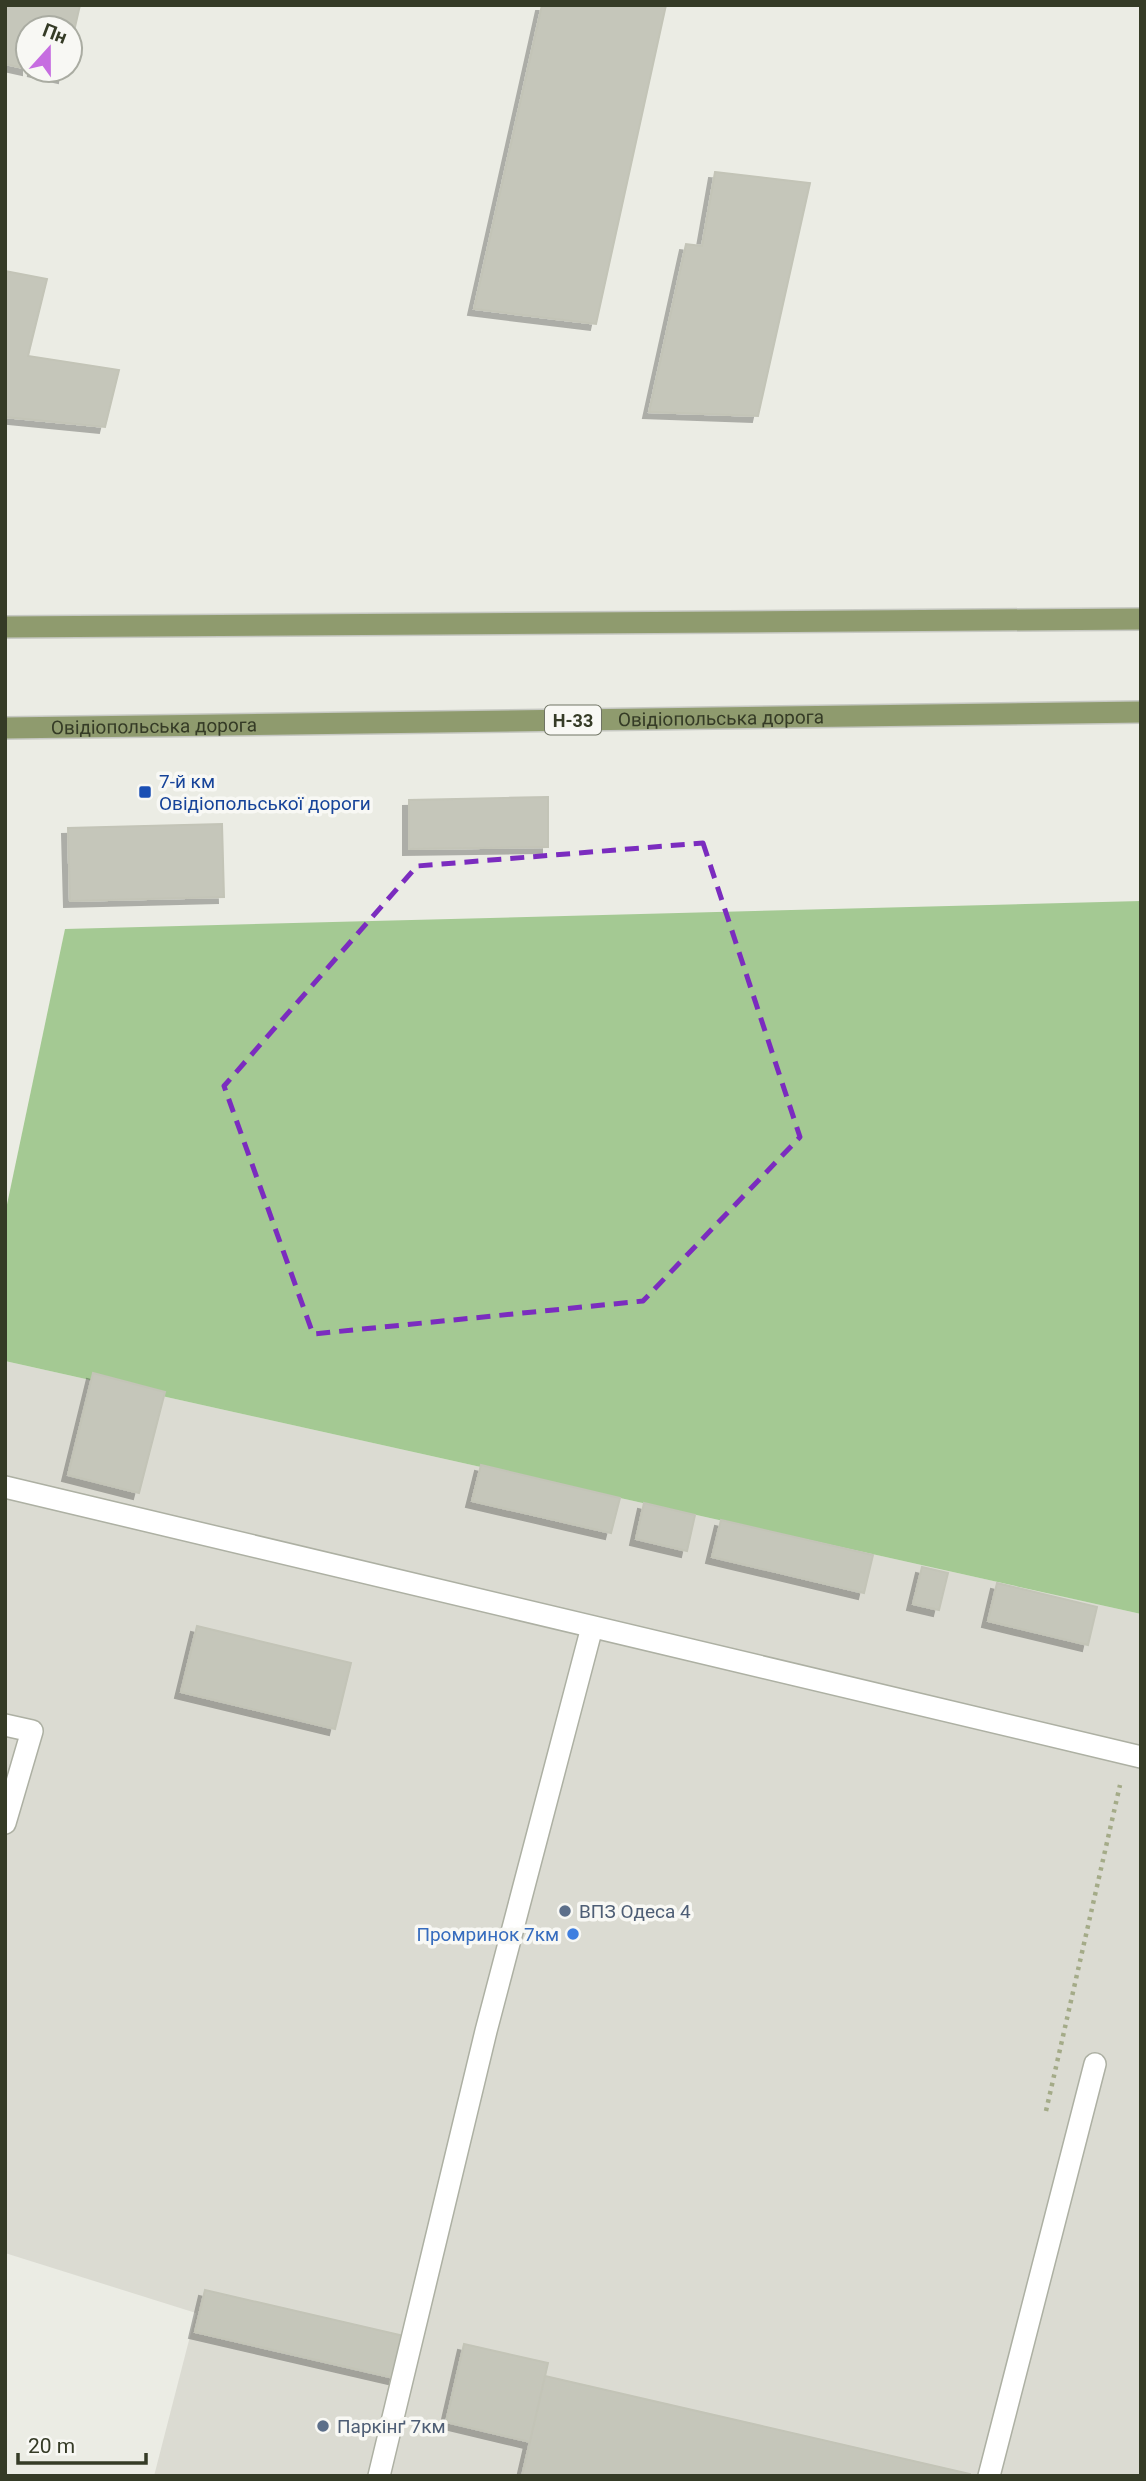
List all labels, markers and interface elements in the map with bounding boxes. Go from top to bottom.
north arrow [14,14,84,84]
text: Пн [40,19,70,49]
street label: Овідіопольська дорога [618,705,824,731]
road number: Н-33 [545,706,601,734]
street label: Овідіопольська дорога [51,713,257,739]
place label: 7-й км Овідіопольської дороги [159,770,371,815]
marker: 7-й км Овідіопольської дороги [137,784,153,800]
place label: ВПЗ Одеса 4 [579,1900,691,1923]
marker: ВПЗ Одеса 4 [557,1903,573,1919]
place label: Промринок 7км [416,1923,559,1946]
marker: Промринок 7км [565,1926,581,1942]
place label: Паркінґ 7км [337,2415,446,2438]
marker: Паркінґ 7км [315,2418,331,2434]
scale bar [18,2422,145,2466]
text: 20 m [28,2434,75,2458]

